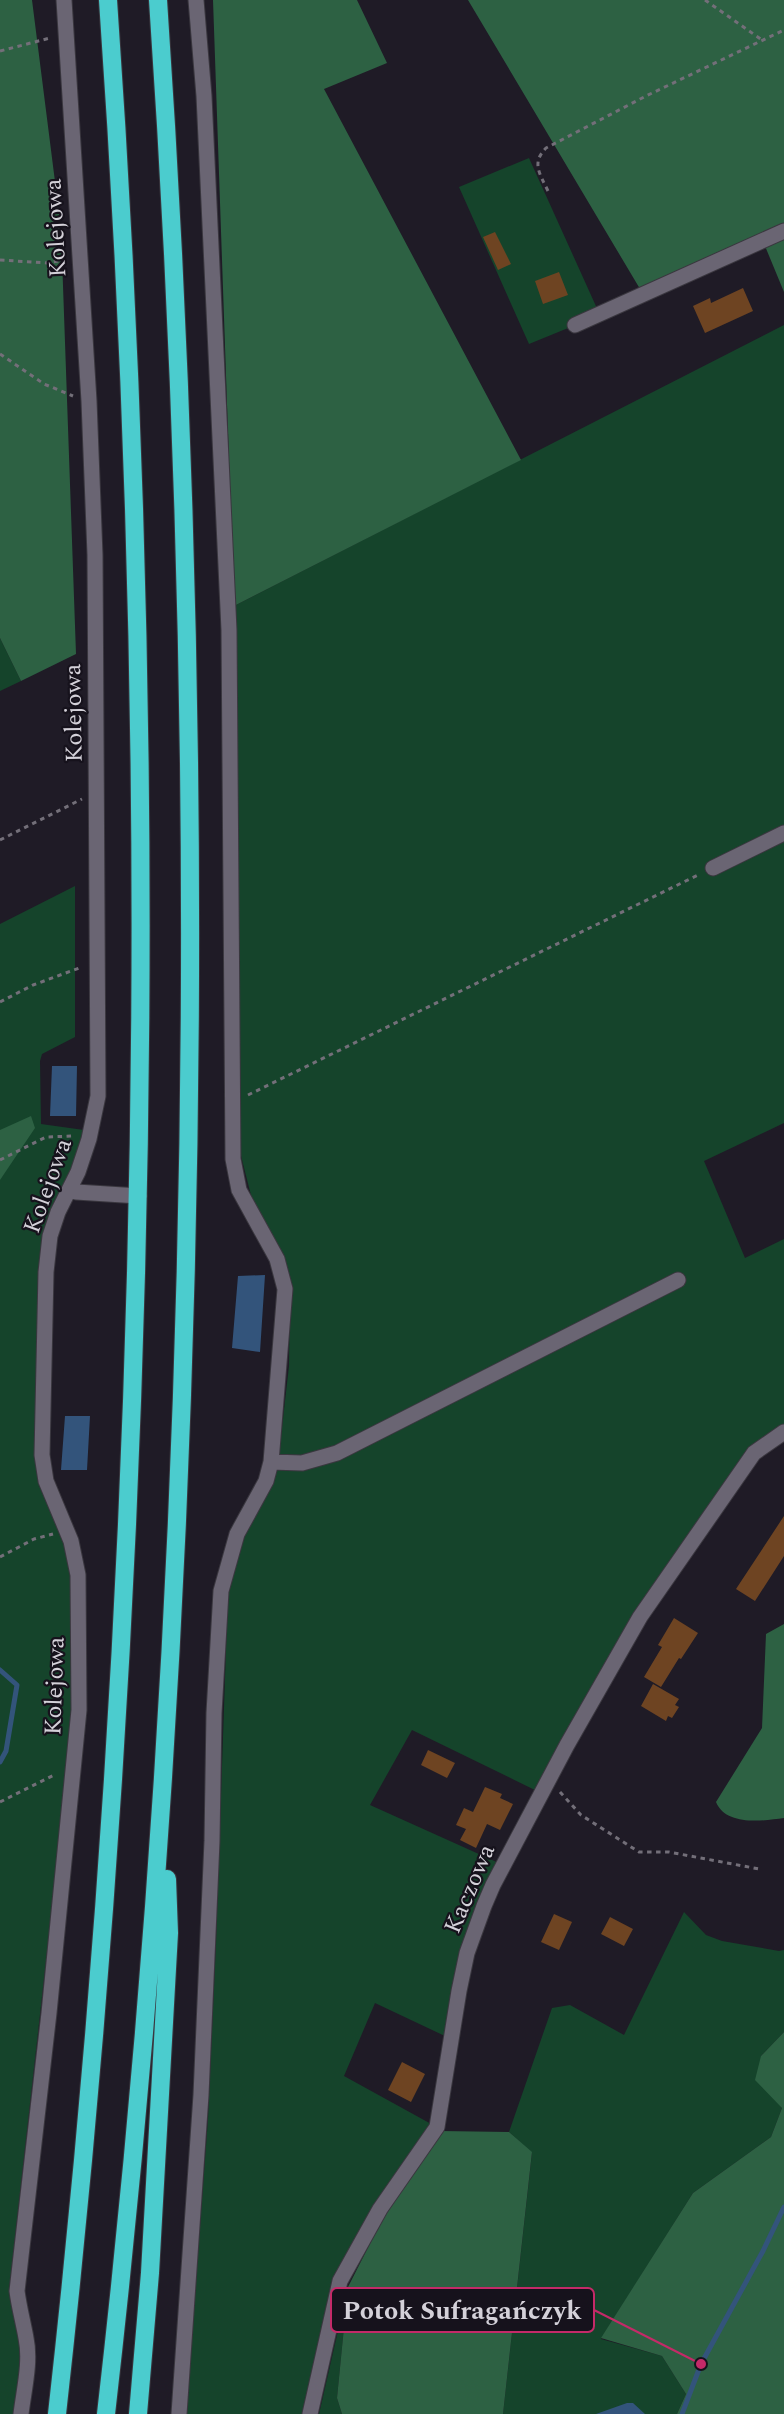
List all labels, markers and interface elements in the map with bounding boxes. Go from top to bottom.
street label: Kolejowa [35,178,77,278]
street label: Kolejowa [55,663,93,763]
street label: Kolejowa [14,1133,82,1239]
street label: Kolejowa [35,1636,75,1736]
street label: Kaczowa [435,1838,505,1939]
callout: Potok Sufragańczyk [331,2288,594,2332]
text: Potok Sufragańczyk [342,2291,582,2331]

